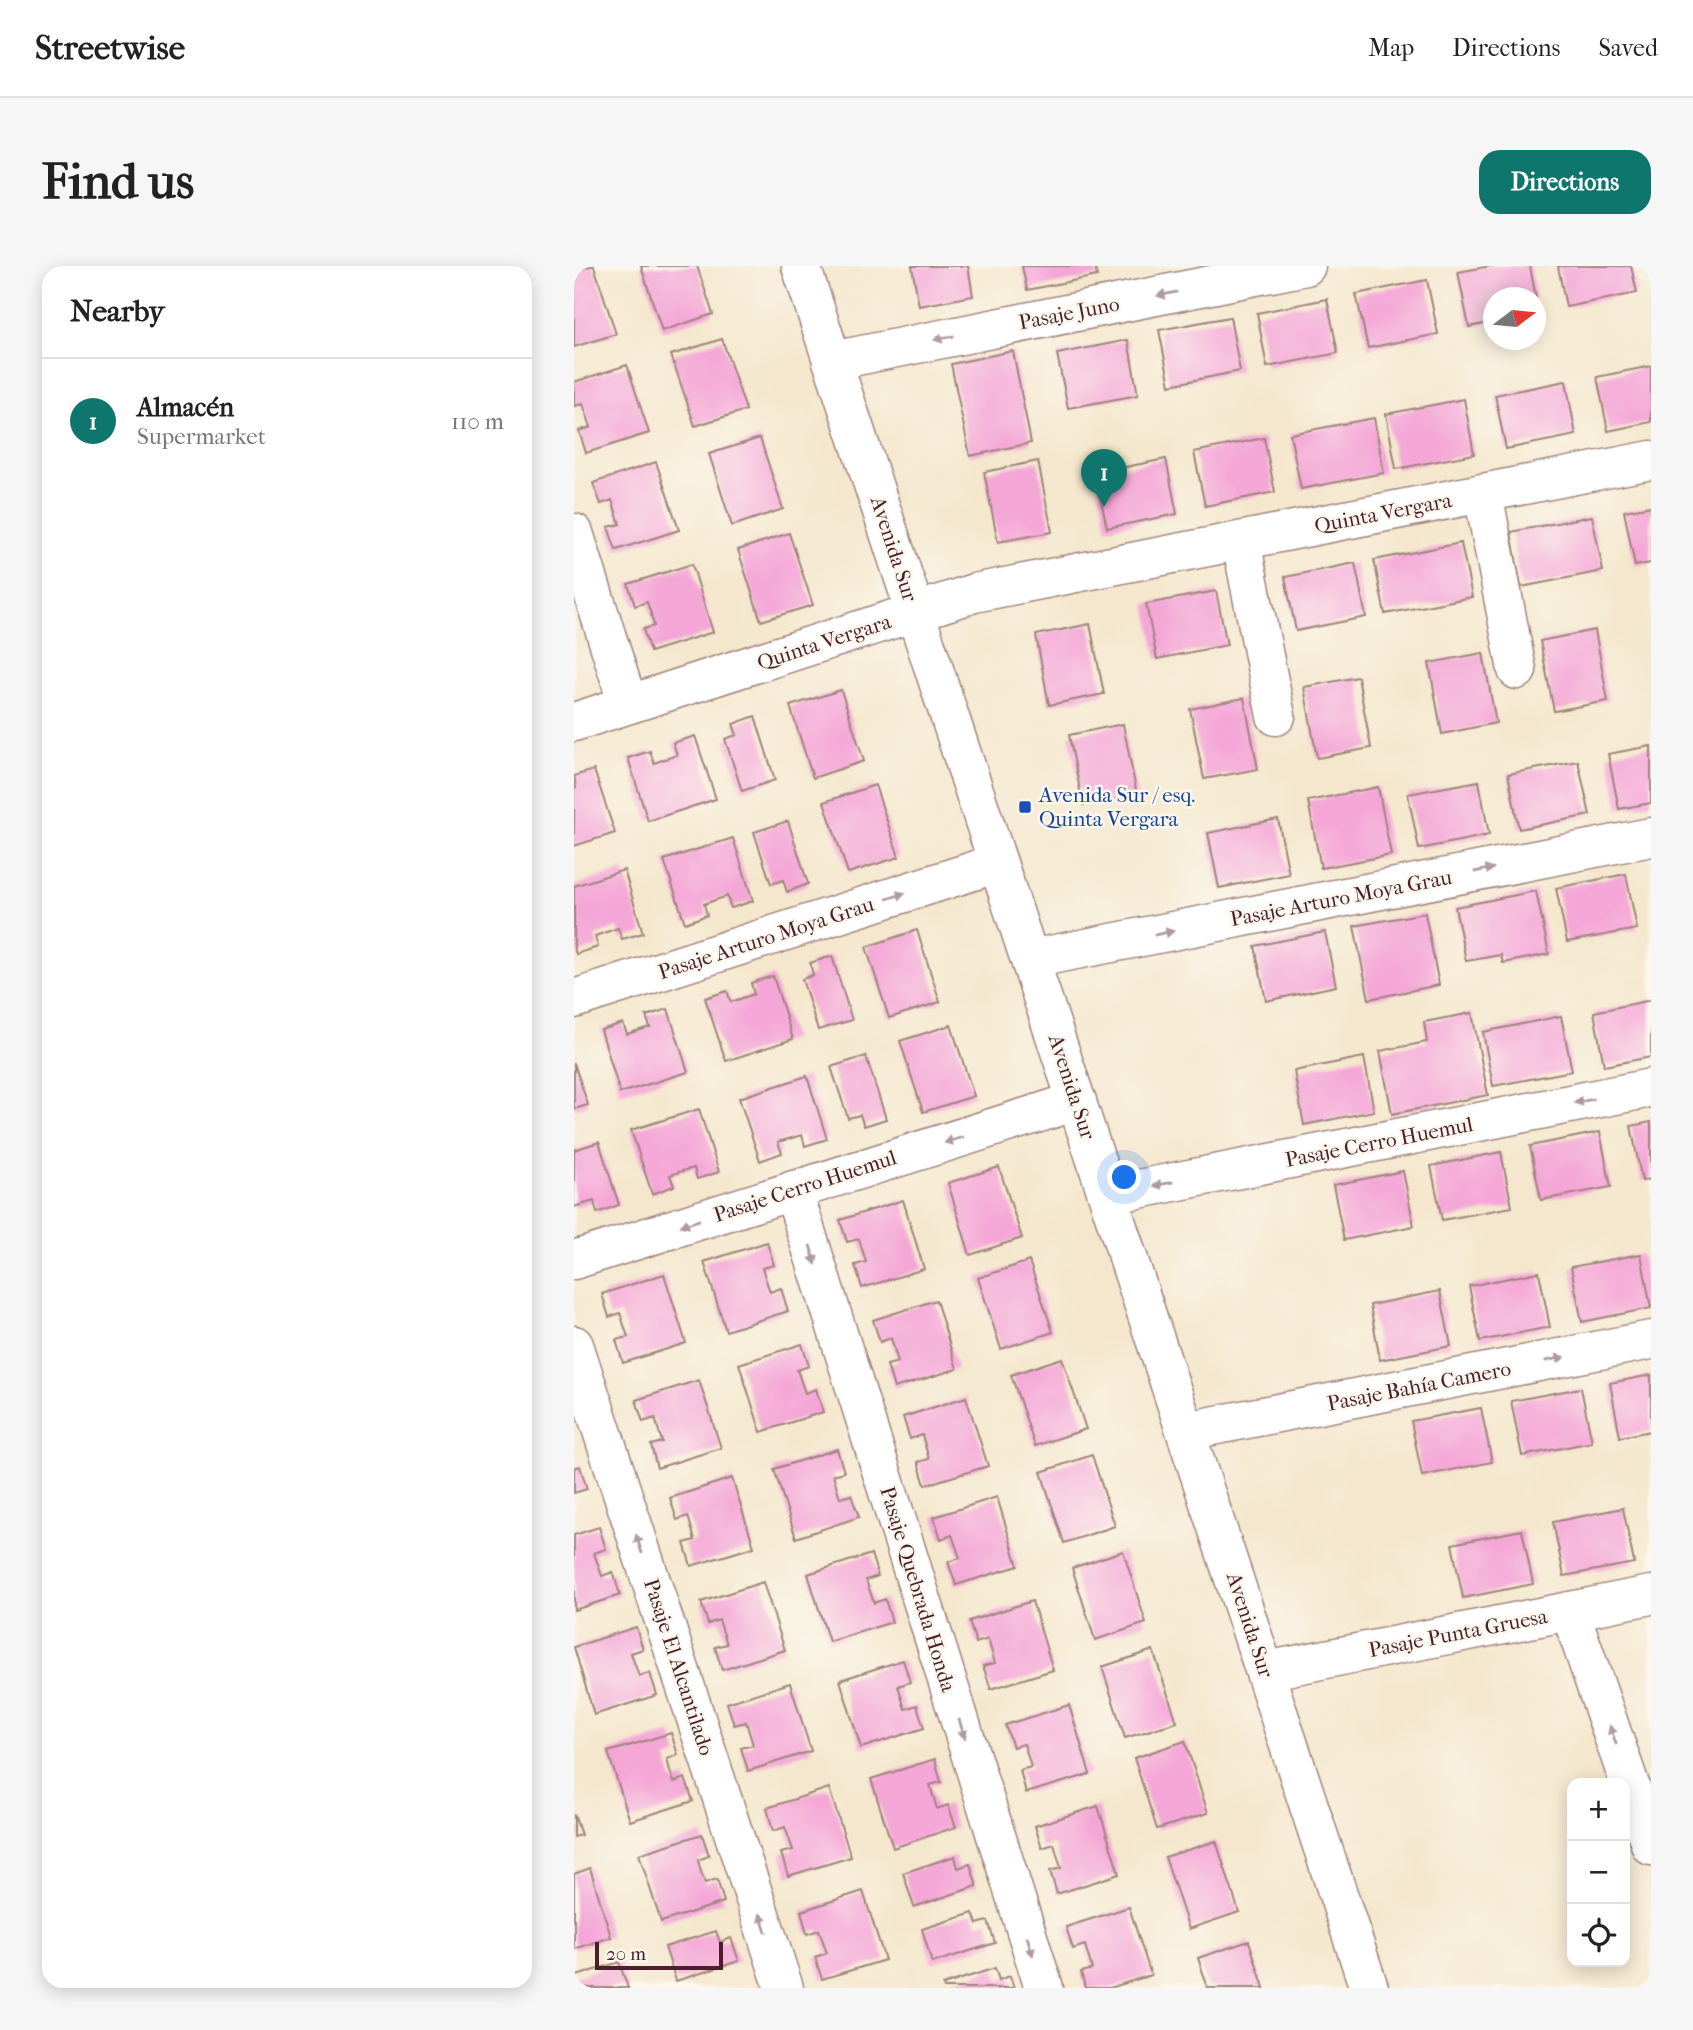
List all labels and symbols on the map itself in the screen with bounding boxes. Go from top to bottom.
north arrow [1483,287,1546,350]
one-way arrow [1156,288,1178,299]
street label: Pasaje Juno [1017,291,1121,335]
one-way arrow [933,333,955,344]
pin: 1 [1081,449,1127,507]
street label: Quinta Vergara [1312,488,1454,538]
street label: Avenida Sur [865,492,922,605]
street label: Quinta Vergara [754,609,894,675]
place label: Avenida Sur / esq. Quinta Vergara [1038,783,1195,831]
marker: Avenida Sur / esq. Quinta Vergara [1017,799,1033,815]
one-way arrow [1473,864,1495,875]
street label: Pasaje Arturo Moya Grau [1228,865,1454,931]
one-way arrow [885,891,906,901]
street label: Pasaje Arturo Moya Grau [655,892,877,984]
one-way arrow [1154,927,1176,938]
street label: Avenida Sur [1043,1030,1100,1143]
one-way arrow [1573,1096,1595,1107]
street label: Pasaje Cerro Huemul [1283,1112,1475,1172]
one-way arrow [943,1135,964,1145]
street label: Pasaje Cerro Huemul [711,1145,900,1227]
your location [1107,1160,1141,1194]
one-way arrow [1152,1179,1174,1190]
one-way arrow [679,1218,700,1229]
one-way arrow [808,1245,819,1266]
one-way arrow [1544,1354,1566,1365]
street label: Pasaje Bahía Camero [1325,1356,1513,1416]
street label: Pasaje Quebrada Honda [875,1483,961,1695]
one-way arrow [633,1533,644,1554]
street label: Avenida Sur [1221,1568,1278,1681]
street label: Pasaje El Alcantilado [639,1576,719,1758]
street label: Pasaje Punta Gruesa [1367,1604,1550,1662]
one-way arrow [957,1719,968,1740]
one-way arrow [1607,1725,1618,1746]
one-way arrow [757,1912,768,1933]
one-way arrow [1026,1936,1036,1957]
scale bar [595,1939,723,1971]

